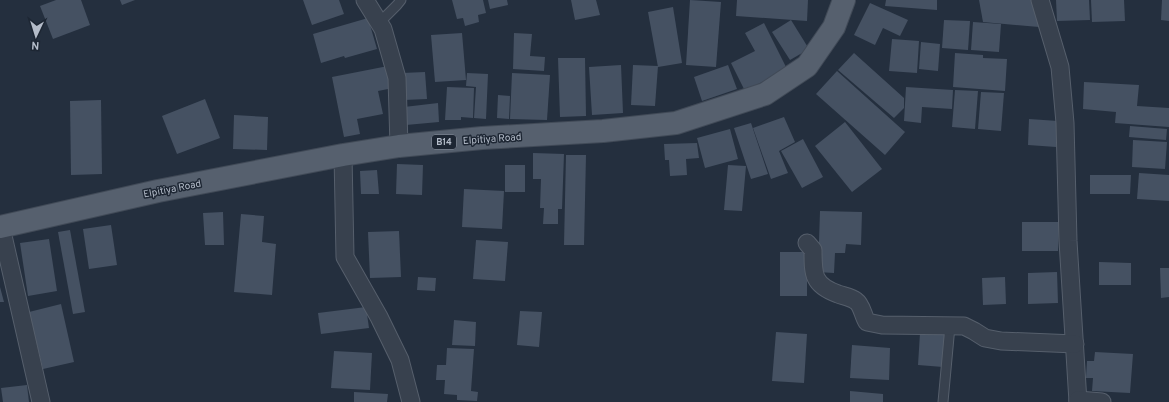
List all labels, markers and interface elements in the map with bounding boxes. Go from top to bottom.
north arrow [16,16,56,56]
text: N [31,38,40,52]
street label: Elpitiya Road [462,131,522,148]
road number: B14 [432,135,456,149]
street label: Elpitiya Road [142,177,202,201]

